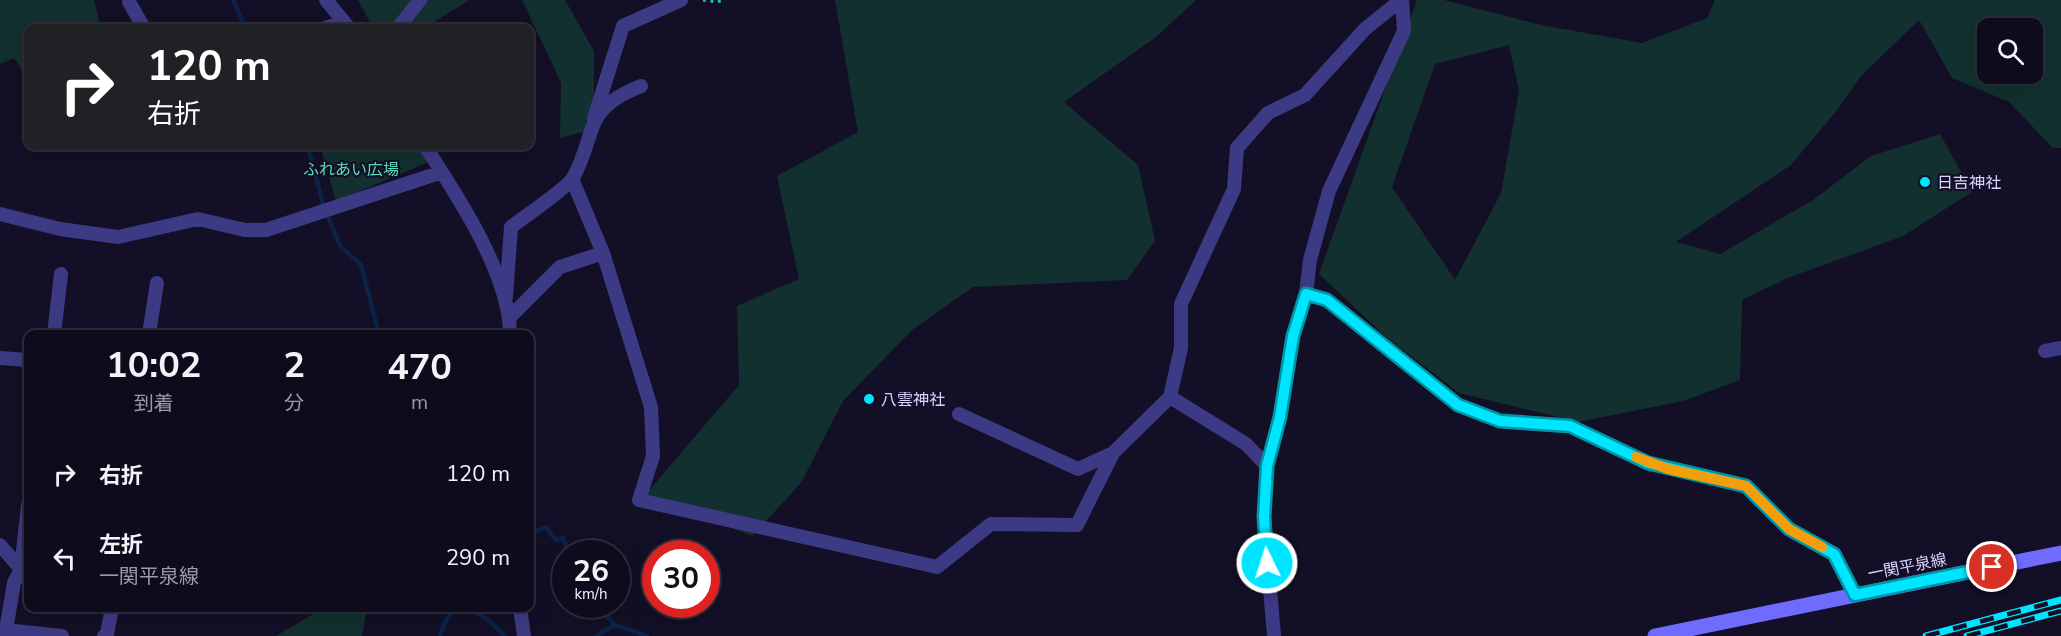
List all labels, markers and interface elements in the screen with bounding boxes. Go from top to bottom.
map controls [1977,18,2043,84]
button: search [1977,18,2043,84]
text: 120 m [147,38,271,95]
icon: right [48,48,126,126]
text: 右折 [147,96,201,133]
park label: ふれあい広場 [303,159,399,181]
place label: 日吉神社 [1937,172,2001,194]
marker: 日吉神社 [1918,175,1932,189]
text: 10:02 [106,341,201,390]
text: 2 [283,341,305,390]
text: 470 [387,343,452,392]
text: m [411,389,428,416]
place label: 八雲神社 [881,389,945,411]
text: 到着 [134,390,174,417]
text: 分 [284,390,304,417]
marker: 八雲神社 [862,392,876,406]
icon: right [48,458,81,491]
text: 120 m [446,459,510,489]
text: 右折 [99,461,143,491]
text: 左折 [99,530,143,560]
position arrow [1235,531,1299,595]
speed limit sign: 30 [642,540,720,618]
pin [1966,541,2017,592]
icon: left [48,542,81,575]
text: 290 m [446,543,510,573]
street label: 一関平泉線 [1866,549,1949,585]
icon: arrive [1975,550,2008,583]
text: 26 [573,551,609,592]
text: 一関平泉線 [99,563,199,590]
text: km/h [574,584,608,604]

